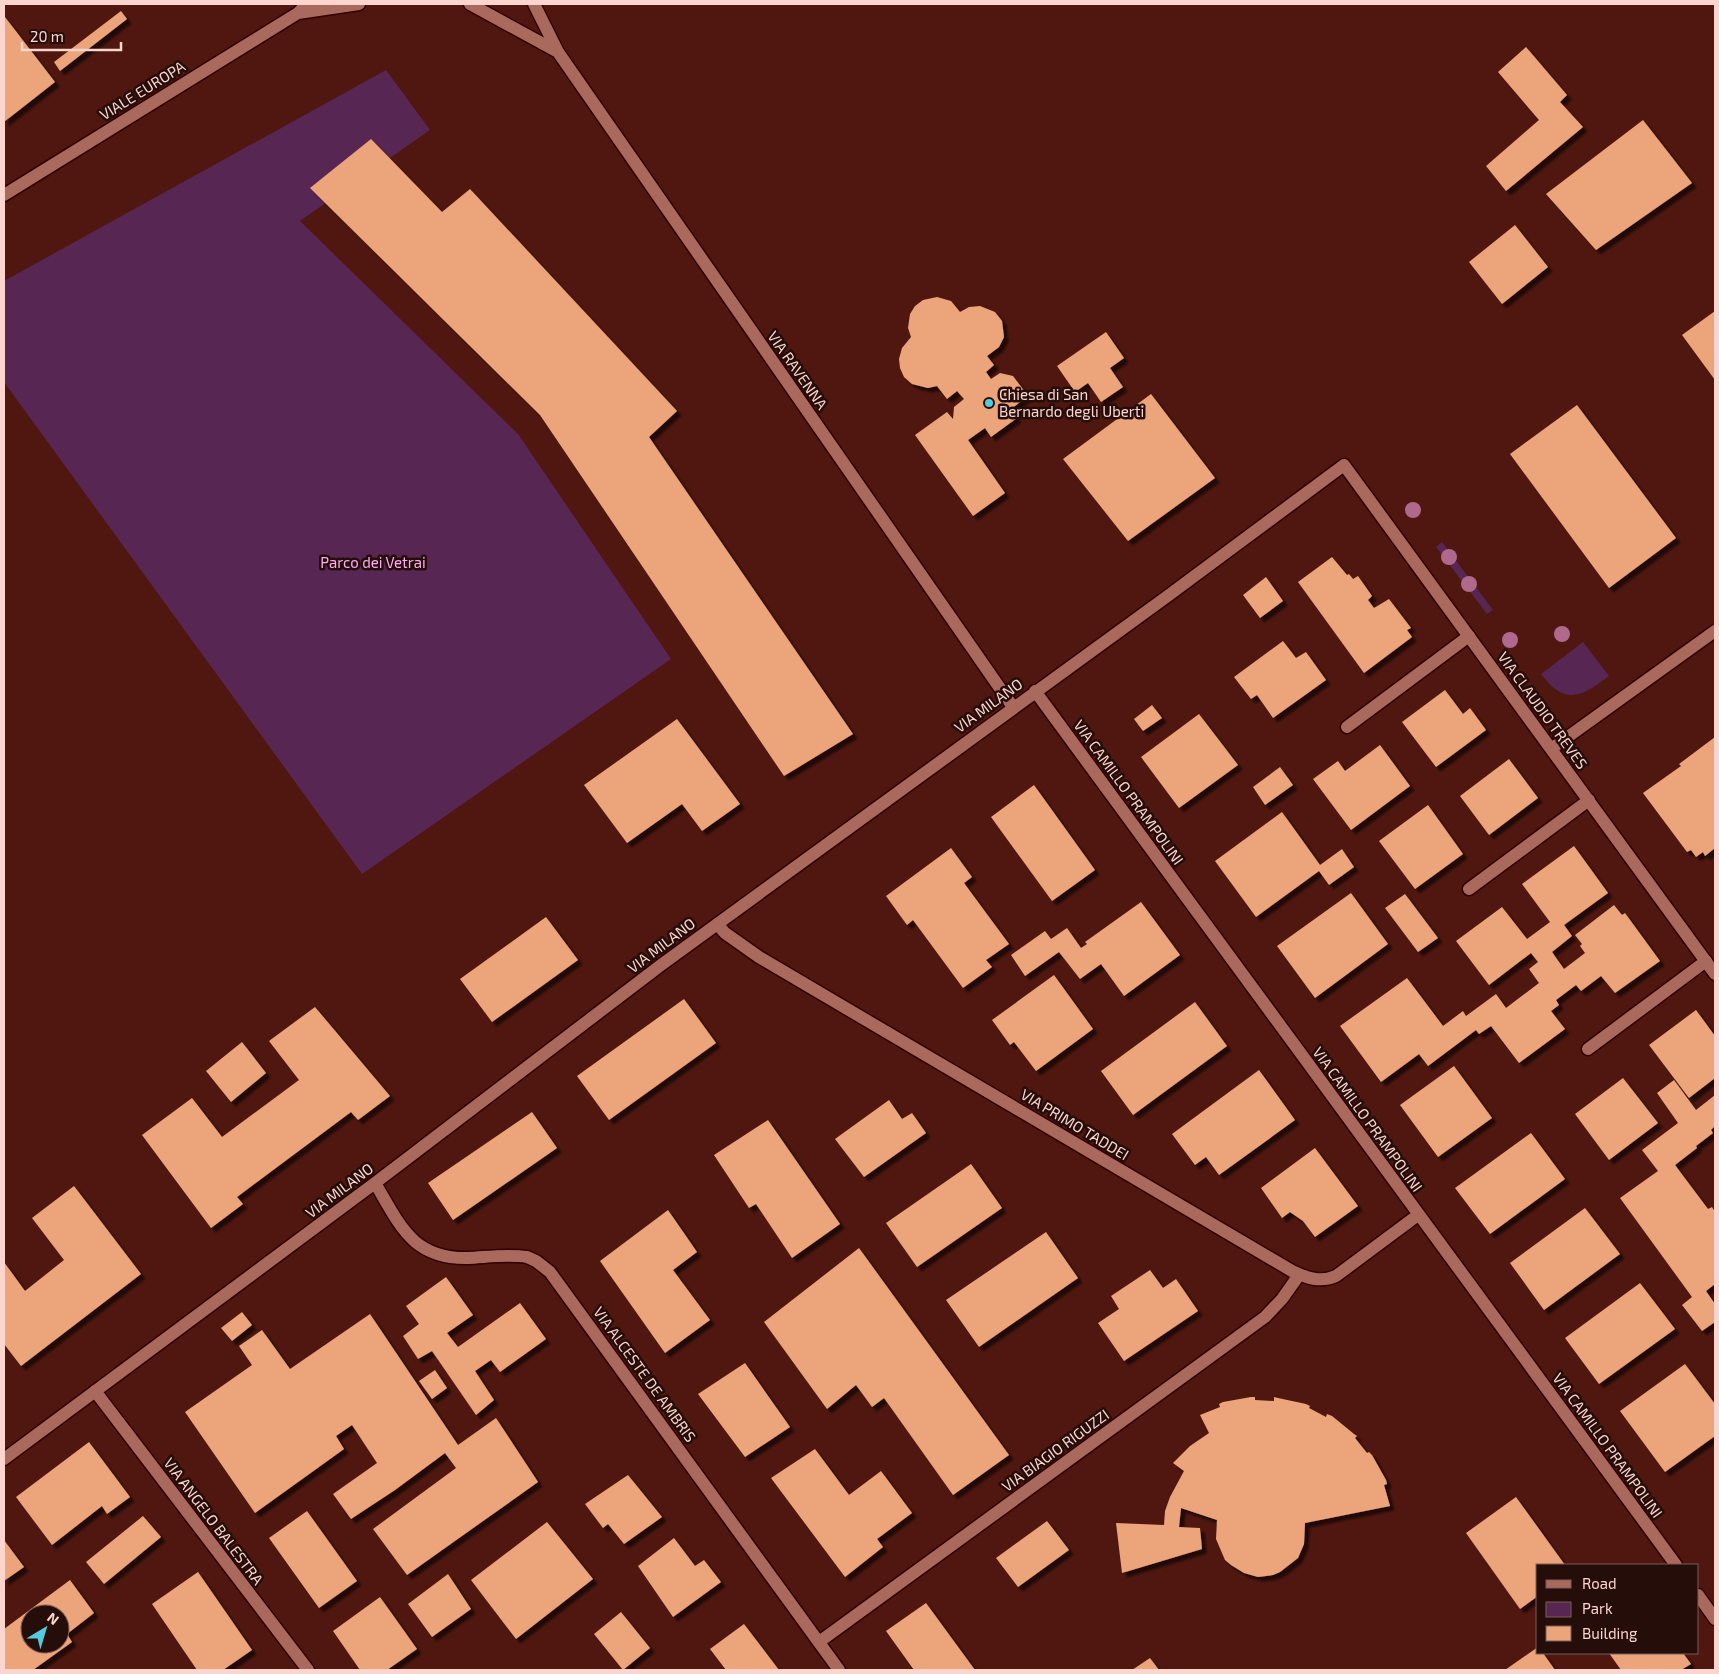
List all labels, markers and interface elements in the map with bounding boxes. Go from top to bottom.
scale bar [22,20,121,52]
text: 20 m [30,27,64,45]
street label: VIALE EUROPA [96,56,189,123]
street label: VIA RAVENNA [764,327,832,413]
place label: Chiesa di San Bernardo degli Uberti [999,385,1144,420]
marker: Chiesa di San Bernardo degli Uberti [983,397,995,409]
park label: Parco dei Vetrai [320,553,426,571]
street label: VIA CLAUDIO TREVES [1495,648,1591,772]
street label: VIA MILANO [950,674,1026,736]
street label: VIA CAMILLO PRAMPOLINI [1070,716,1188,868]
street label: VIA MILANO [624,914,698,976]
street label: VIA CAMILLO PRAMPOLINI [1309,1043,1427,1195]
street label: VIA PRIMO TADDEI [1018,1085,1132,1163]
street label: VIA MILANO [302,1159,376,1221]
street label: VIA ALCESTE DE AMBRIS [590,1303,700,1445]
street label: VIA CAMILLO PRAMPOLINI [1549,1369,1667,1521]
street label: VIA BIAGIO RIGUZZI [998,1405,1112,1495]
street label: VIA ANGELO BALESTRA [160,1454,268,1588]
legend [1536,1564,1699,1654]
text: Road [1582,1574,1617,1592]
text: Park [1582,1599,1613,1617]
north arrow [20,1604,70,1654]
text: N [44,1609,63,1628]
text: Building [1582,1624,1638,1642]

